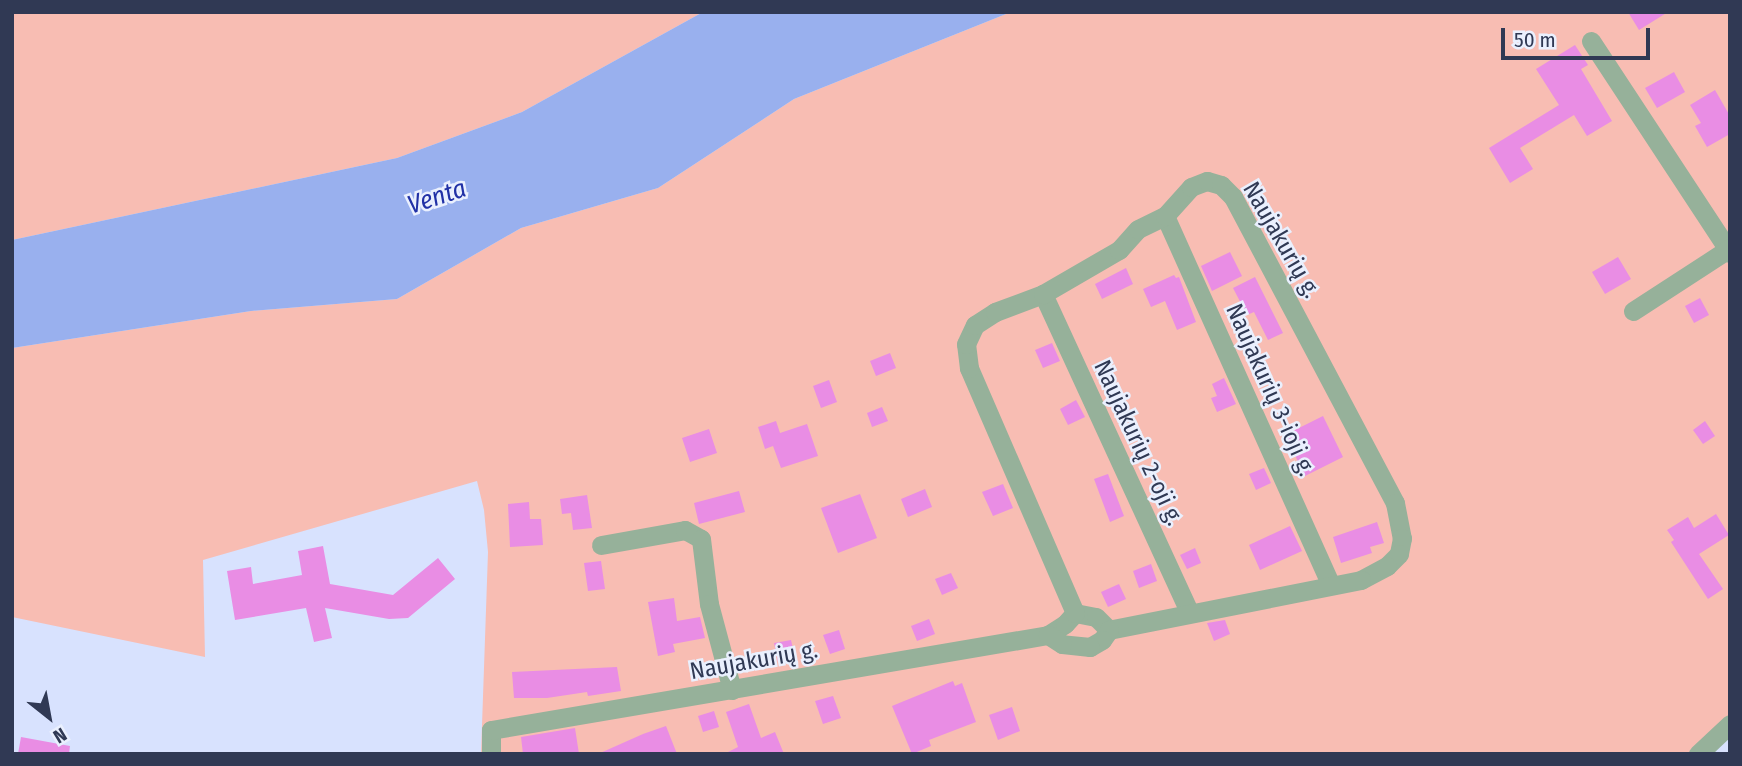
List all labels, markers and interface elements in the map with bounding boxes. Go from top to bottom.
scale bar [1504,14,1653,58]
text: 50 m [1514,27,1556,53]
water label: Venta [404,173,470,221]
street label: Naujakurių g. [1236,177,1326,303]
street label: Naujakurių 3-ioji g. [1219,299,1321,481]
street label: Naujakurių 2-oji g. [1087,356,1189,530]
street label: Naujakurių g. [688,636,820,686]
north arrow [14,682,84,752]
text: N [49,723,71,748]

